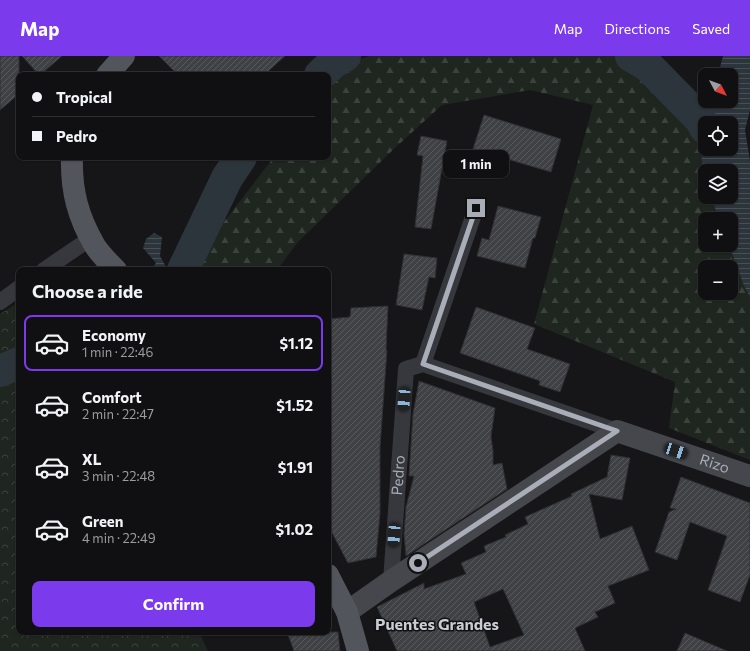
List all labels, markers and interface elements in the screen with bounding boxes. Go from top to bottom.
text: Map [20,17,59,40]
text: Map [554,20,583,37]
text: Directions [605,20,670,37]
text: Saved [692,20,730,37]
north arrow [698,68,738,108]
map controls [698,68,738,300]
text: Tropical [56,88,112,106]
button: locate [698,116,738,156]
text: Pedro [56,127,97,145]
callout: 1 min [443,150,509,178]
text: 1 min [461,156,491,172]
button: layers [698,164,738,204]
route end [467,199,485,217]
button: + [698,212,738,252]
button: − [698,260,738,300]
text: Choose a ride [32,280,143,302]
icon: car [34,325,70,361]
text: Economy [82,326,146,344]
text: $1.12 [279,334,313,352]
text: 1 min · 22:46 [82,344,153,360]
icon: car [34,387,70,423]
car [397,387,411,411]
text: Comfort [82,388,142,406]
text: $1.52 [276,396,313,414]
text: 2 min · 22:47 [82,406,154,422]
car [663,441,689,461]
icon: car [34,449,70,485]
text: XL [82,450,101,468]
street label: Rizo [698,450,732,476]
street label: Pedro [387,454,408,496]
text: $1.91 [278,458,313,476]
text: 3 min · 22:48 [82,468,155,484]
icon: car [34,511,70,547]
text: Green [82,512,123,530]
text: $1.02 [275,520,313,538]
car [387,523,401,547]
text: 4 min · 22:49 [82,530,156,546]
route start [409,554,427,572]
button: Confirm [32,581,315,627]
district label: Puentes Grandes [375,614,499,633]

